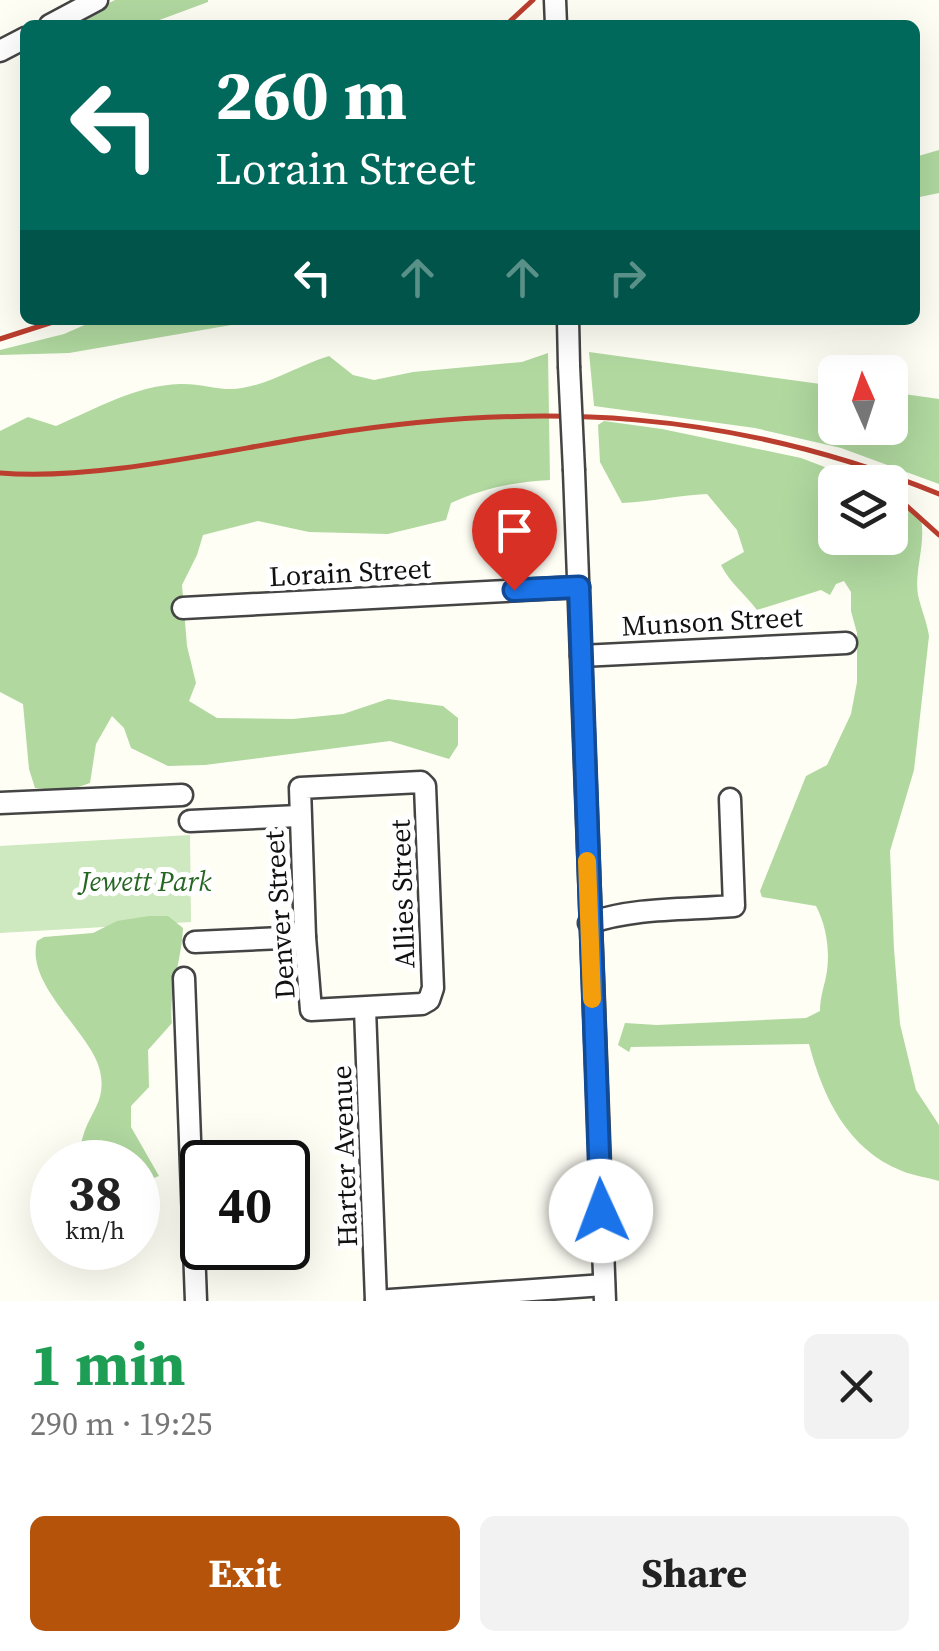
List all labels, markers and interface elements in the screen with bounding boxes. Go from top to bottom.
text: 260 m [215,46,407,142]
icon: left [50,60,180,190]
text: Lorain Street [215,137,475,199]
icon: left [285,250,340,305]
icon: ahead [390,250,445,305]
icon: ahead [495,250,550,305]
icon: right [600,250,655,305]
north arrow [818,355,908,445]
map controls [818,355,908,555]
button: layers [818,465,908,555]
pin [472,488,557,591]
icon: arrive [487,503,542,558]
street label: Lorain Street [268,549,433,595]
street label: Munson Street [620,597,804,645]
street label: Allies Street [380,818,424,969]
street label: Denver Street [254,829,304,1001]
park label: Jewett Park [77,862,212,900]
street label: Harter Avenue [322,1065,366,1247]
speed limit sign: 40 [180,1140,310,1270]
text: 38 [68,1158,122,1227]
position arrow [549,1159,653,1263]
text: km/h [65,1213,125,1247]
text: 1 min [30,1323,186,1405]
button: close [804,1334,909,1439]
text: 290 m · 19:25 [30,1402,212,1446]
button: Exit [30,1516,460,1631]
button: Share [480,1516,909,1631]

